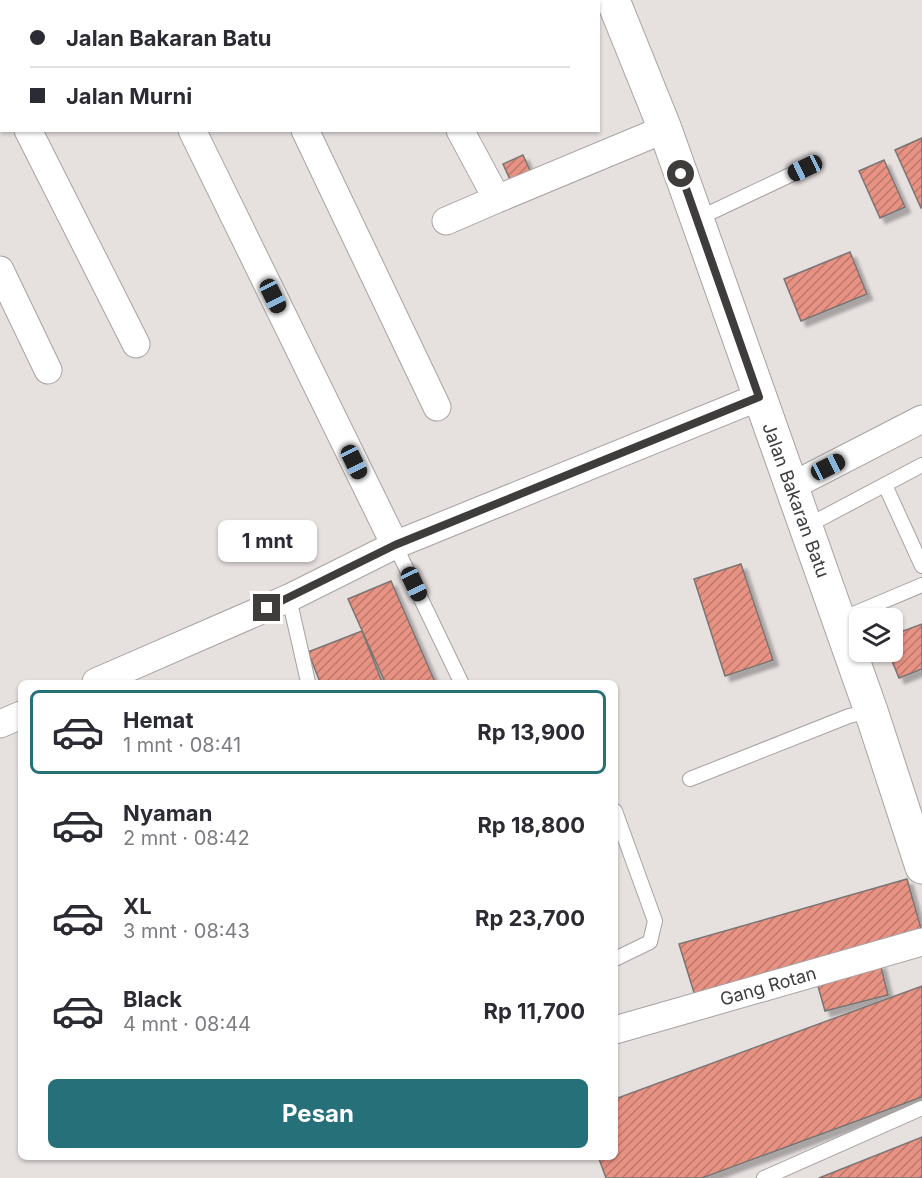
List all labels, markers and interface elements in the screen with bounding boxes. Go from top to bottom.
text: Jalan Bakaran Batu [66,25,272,51]
text: Jalan Murni [66,83,192,109]
car [785,152,825,184]
route start [667,160,694,187]
car [257,276,289,316]
street label: Jalan Bakaran Batu [758,420,834,580]
car [338,442,370,482]
car [808,451,848,483]
callout: 1 mnt [218,521,316,563]
text: 1 mnt [242,529,293,553]
car [398,564,430,604]
route end [253,594,280,621]
map controls [849,608,903,662]
button: layers [849,608,903,662]
icon: car [51,705,105,759]
text: Hemat [123,707,193,733]
text: Rp 13,900 [477,719,585,745]
text: 1 mnt · 08:41 [123,733,241,757]
icon: car [51,798,105,852]
text: Nyaman [123,800,212,826]
text: Rp 18,800 [477,812,585,838]
text: 2 mnt · 08:42 [123,826,250,850]
icon: car [51,891,105,945]
text: XL [123,893,152,919]
text: Rp 23,700 [475,905,585,931]
text: 3 mnt · 08:43 [123,919,250,943]
street label: Gang Rotan [717,962,819,1010]
icon: car [51,984,105,1038]
text: Black [123,986,182,1012]
text: Rp 11,700 [484,998,585,1024]
text: 4 mnt · 08:44 [123,1012,251,1036]
button: Pesan [48,1079,588,1148]

